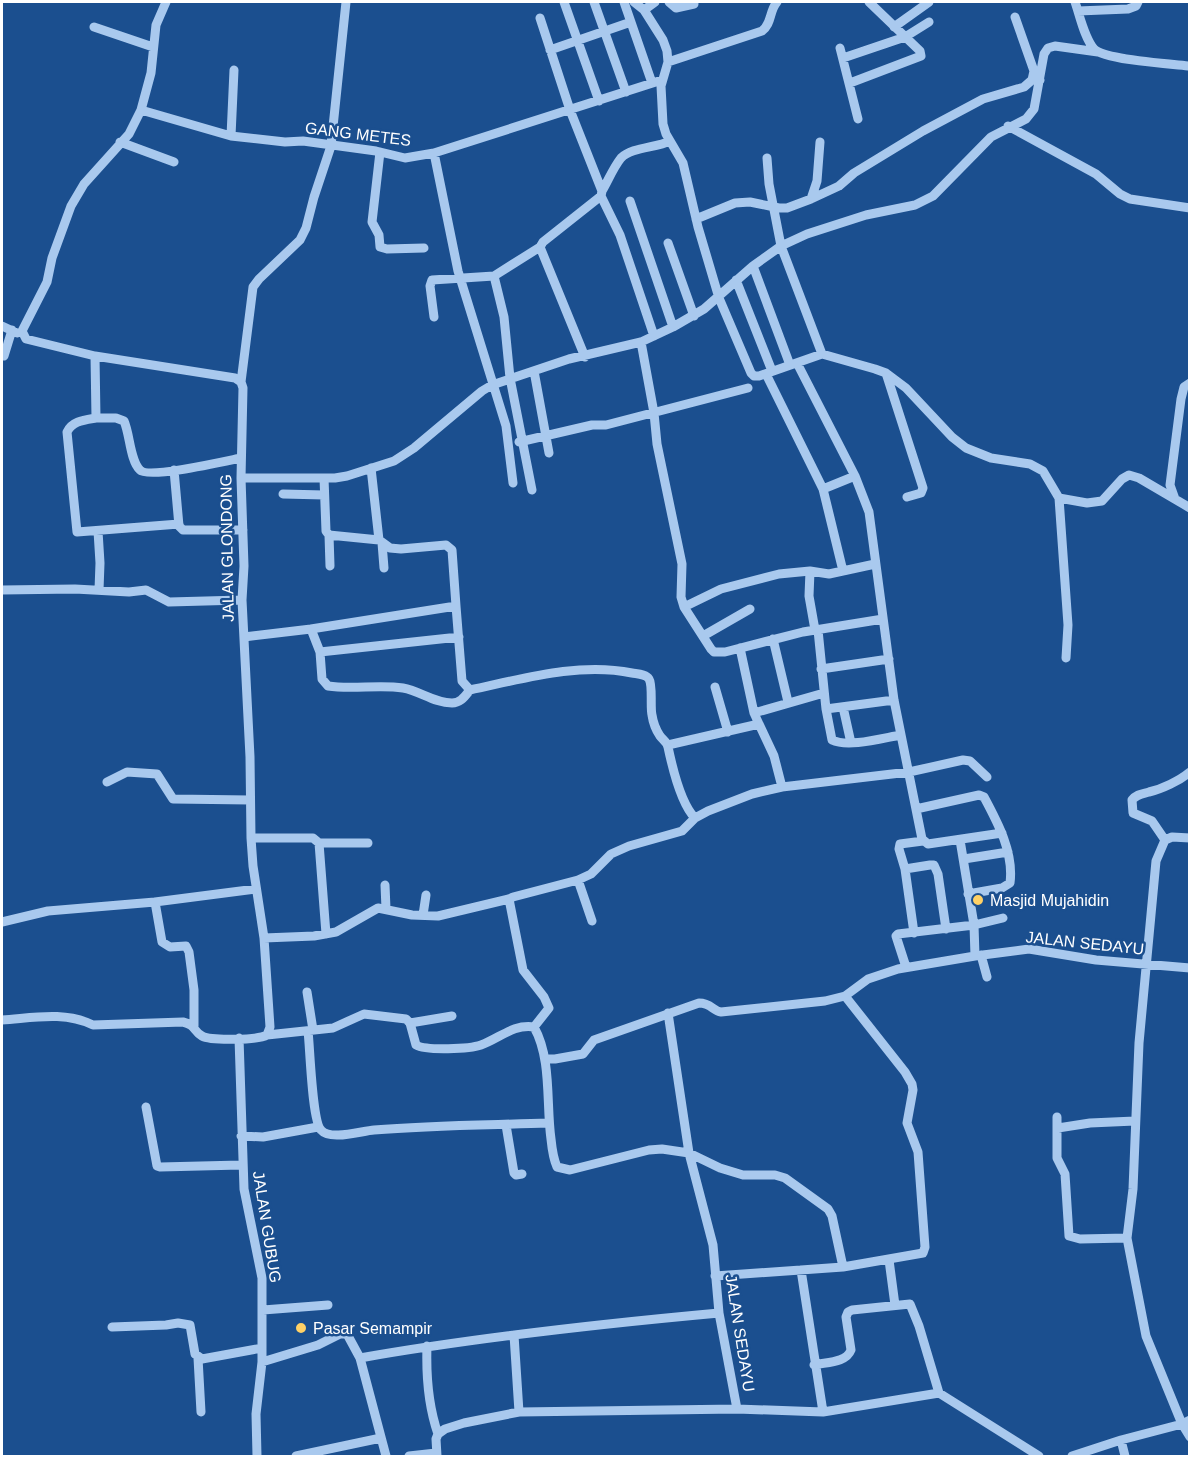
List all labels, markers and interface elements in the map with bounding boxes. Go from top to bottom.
street label: GANG METES [304,119,412,149]
street label: JALAN GLONDONG [217,474,237,622]
place label: Masjid Mujahidin [990,892,1109,909]
marker: Masjid Mujahidin [971,893,985,907]
street label: JALAN SEDAYU [1025,928,1145,958]
street label: JALAN GUBUG [250,1170,284,1284]
street label: JALAN SEDAYU [722,1273,758,1393]
place label: Pasar Semampir [313,1320,433,1337]
marker: Pasar Semampir [294,1321,308,1335]

